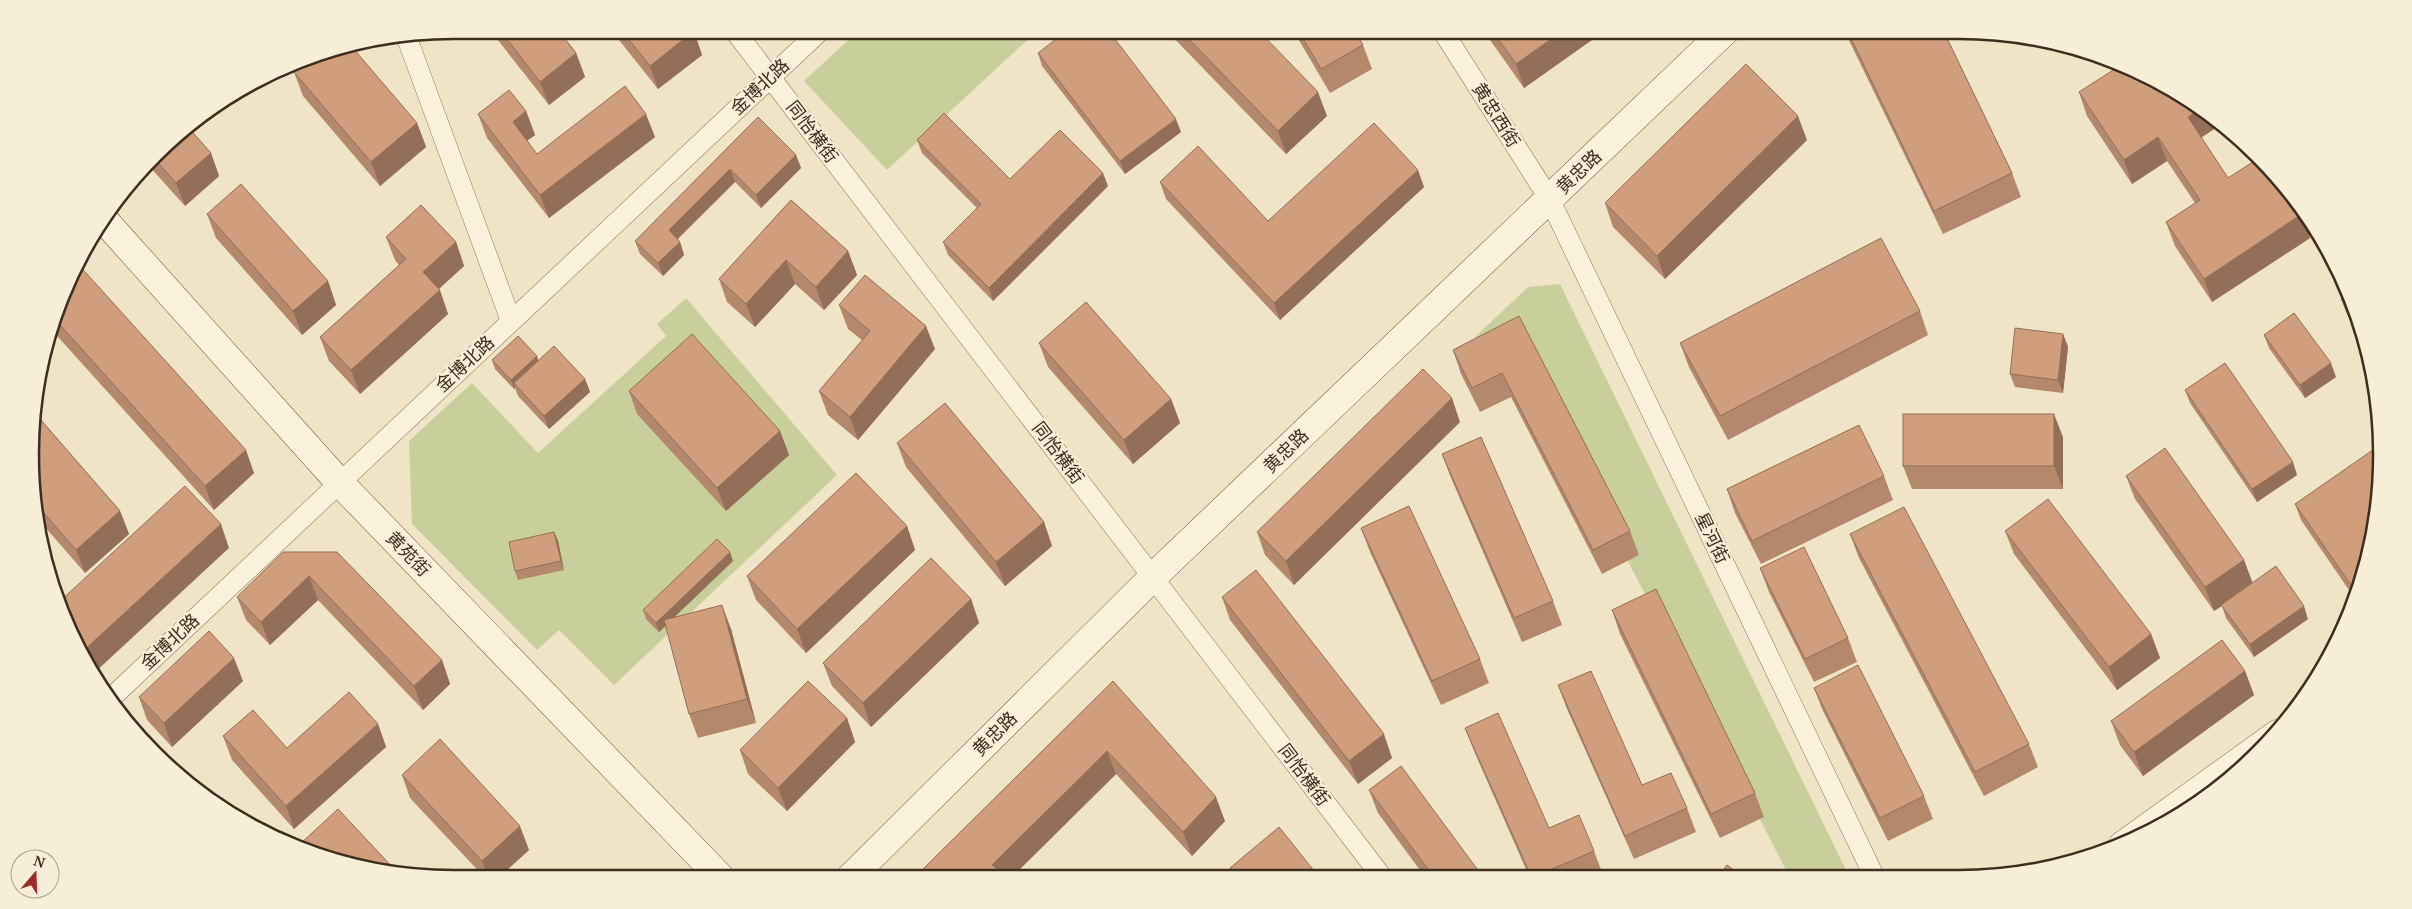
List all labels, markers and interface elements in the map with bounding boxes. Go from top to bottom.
street label: 金博北路 [725,53,794,120]
street label: 黄忠西街 [1468,78,1526,151]
street label: 同怡横街 [782,95,844,167]
street label: 黄忠路 [1551,144,1606,199]
street label: 金博北路 [430,330,499,397]
street label: 同怡横街 [1028,416,1090,488]
street label: 黄忠路 [1258,423,1313,478]
street label: 星河街 [1690,508,1736,567]
street label: 黄苑街 [381,526,436,581]
street label: 金博北路 [135,608,204,675]
street label: 黄忠路 [967,706,1022,761]
street label: 同怡横街 [1274,738,1336,810]
north arrow [10,849,60,899]
text: N [31,850,48,872]

